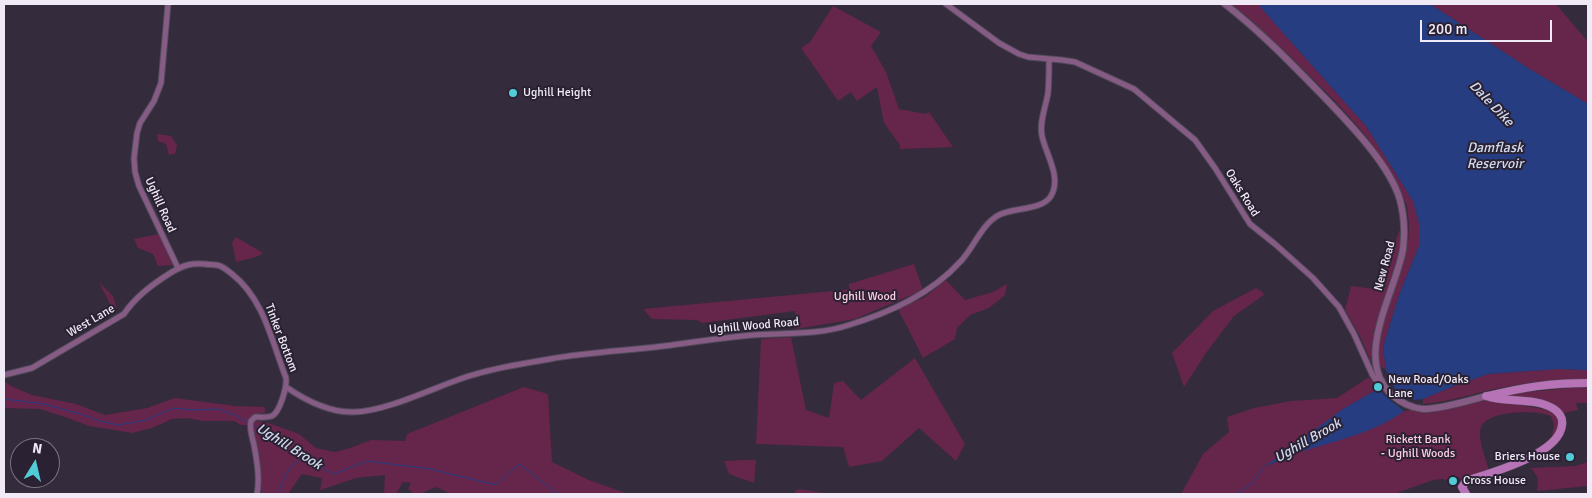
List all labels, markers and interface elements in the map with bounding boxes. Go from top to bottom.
scale bar [1422,10,1554,42]
text: 200 m [1428,20,1468,38]
water label: Dale Dike [1465,78,1517,130]
place label: Ughill Height [523,86,591,100]
marker: Ughill Height [507,87,519,99]
water label: Damflask Reservoir [1467,140,1523,172]
street label: Oaks Road [1222,167,1262,219]
street label: Ughill Road [141,175,179,235]
street label: New Road [1371,240,1399,292]
park label: Ughill Wood [834,290,896,304]
street label: West Lane [65,302,117,340]
street label: Tinker Bottom [261,302,301,374]
street label: Ughill Wood Road [708,315,800,337]
place label: New Road/Oaks Lane [1388,373,1469,401]
marker: New Road/Oaks Lane [1372,381,1384,393]
water label: Ughill Brook [1272,415,1344,467]
water label: Ughill Brook [253,420,325,474]
park label: Rickett Bank - Ughill Woods [1381,433,1455,461]
north arrow [10,438,60,488]
text: N [31,440,43,458]
place label: Briers House [1495,450,1560,464]
marker: Briers House [1564,451,1576,463]
place label: Cross House [1463,474,1526,488]
marker: Cross House [1447,475,1459,487]

